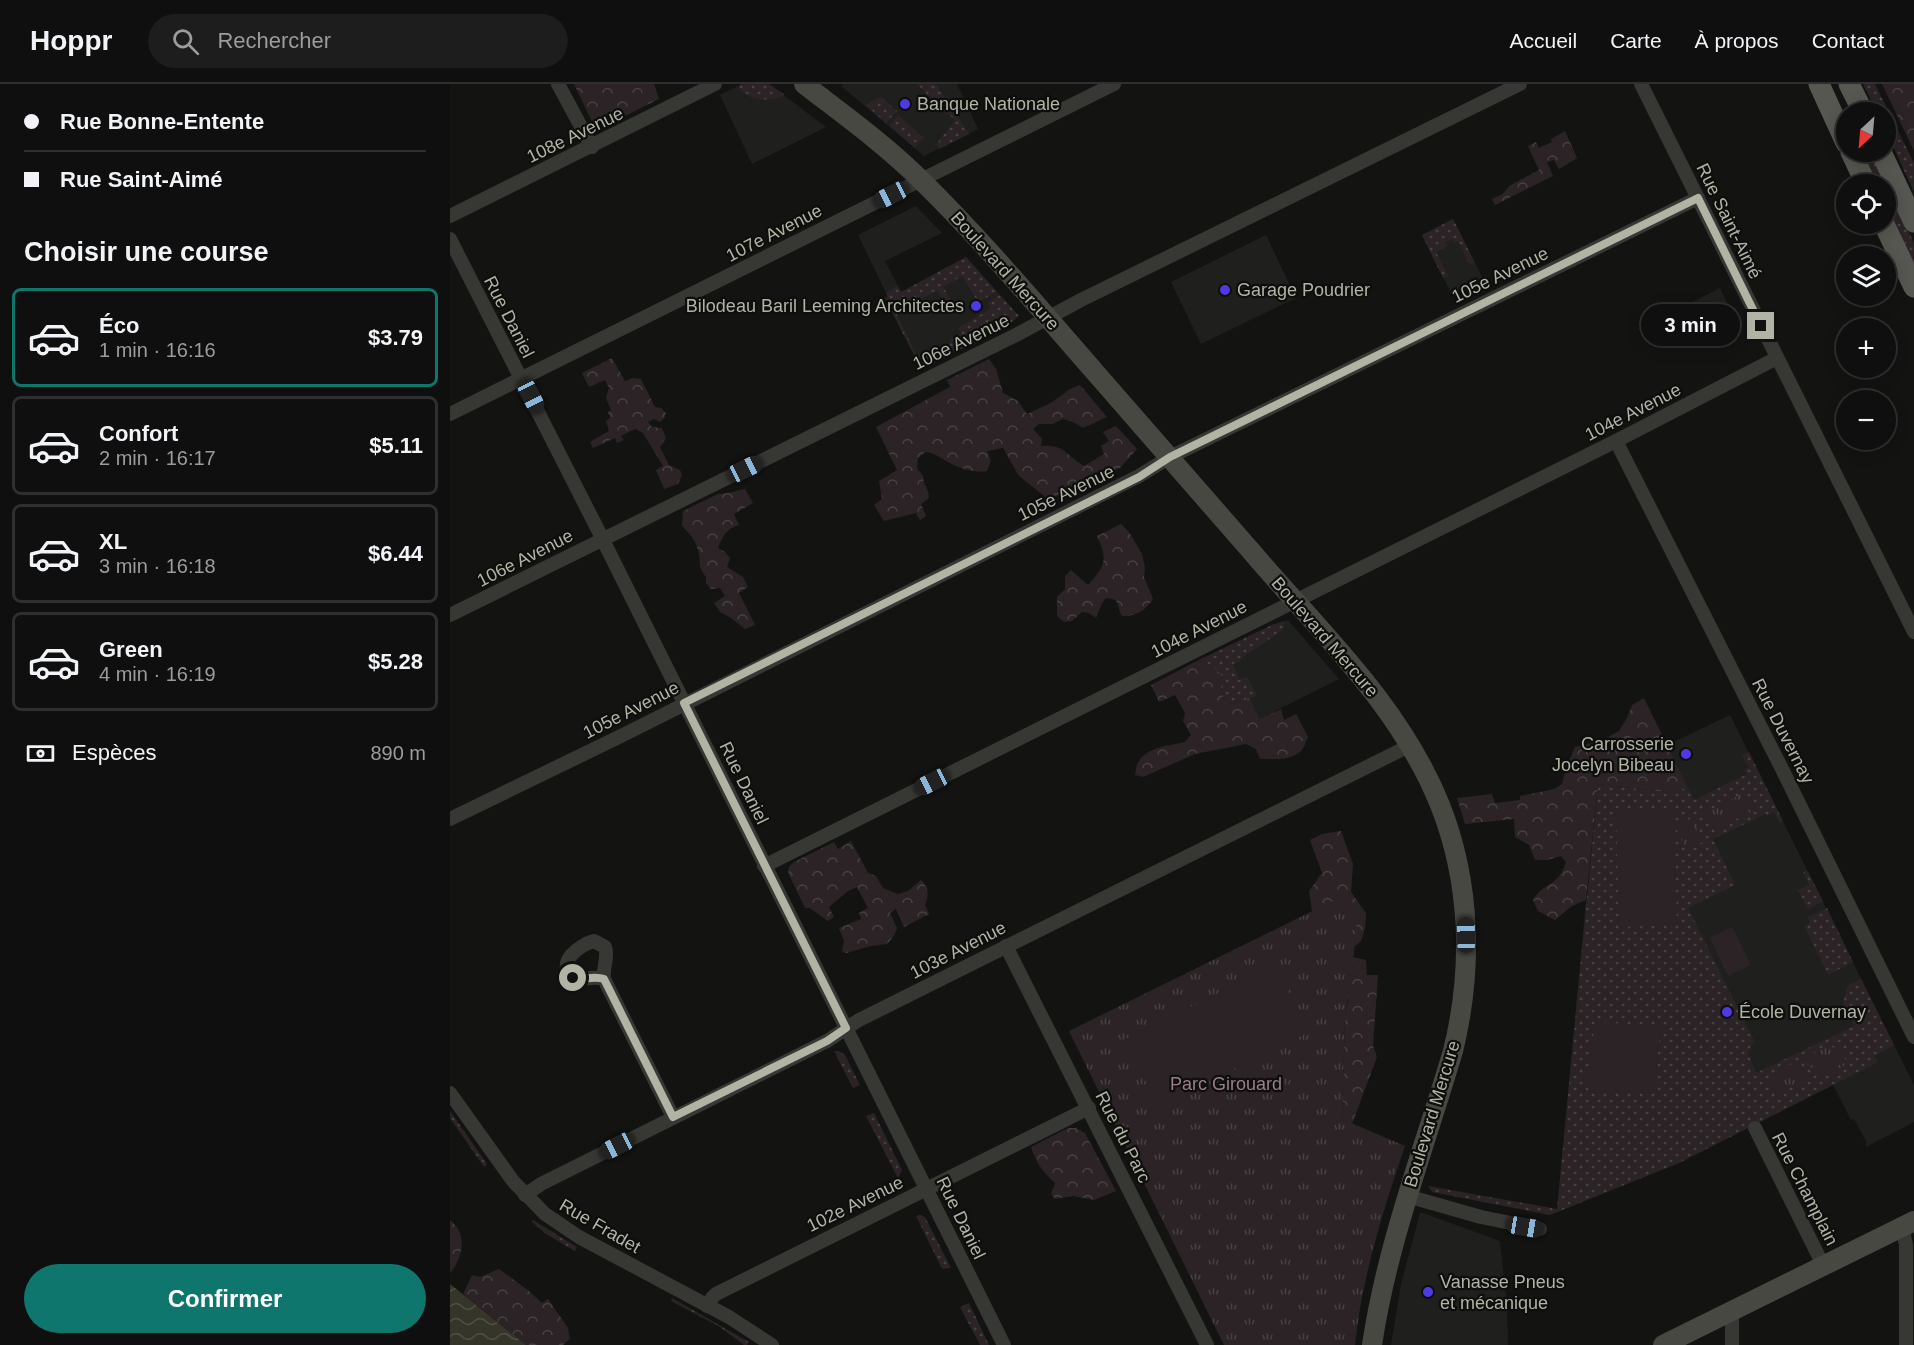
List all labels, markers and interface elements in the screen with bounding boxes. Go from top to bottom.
search box [148,14,568,68]
text: Hoppr [30,25,112,56]
icon: search [169,25,202,58]
text: Rechercher [217,28,331,53]
text: Accueil [1510,29,1577,52]
text: Carte [1610,29,1662,52]
text: À propos [1695,29,1779,52]
text: Contact [1812,29,1884,52]
place label: Banque Nationale [917,94,1060,114]
marker: Banque Nationale [898,97,912,111]
north arrow [1836,102,1896,162]
map controls [1836,102,1896,450]
street label: 108e Avenue [524,103,626,167]
text: Rue Bonne-Entente [60,109,264,134]
street label: Rue Saint-Aimé [1692,160,1766,282]
text: Rue Saint-Aimé [60,167,223,192]
button: locate [1836,174,1896,234]
car [871,179,911,211]
street label: 107e Avenue [723,200,825,266]
street label: Boulevard Mercure [947,208,1063,334]
text: Choisir une course [24,237,269,267]
street label: 105e Avenue [1449,243,1551,307]
button: layers [1836,246,1896,306]
street label: Rue Daniel [480,273,538,361]
place label: Garage Poudrier [1237,280,1370,300]
marker: Garage Poudrier [1218,283,1232,297]
place label: Bilodeau Baril Leeming Architectes [686,296,964,316]
marker: Bilodeau Baril Leeming Architectes [969,299,983,313]
callout: 3 min [1641,305,1740,347]
street label: 106e Avenue [910,310,1012,374]
icon: car [27,311,81,365]
route end [1747,312,1774,339]
text: Éco [99,313,139,338]
text: 3 min [1664,314,1717,336]
button: + [1836,318,1896,378]
text: $3.79 [368,325,423,350]
text: 1 min · 16:16 [99,339,216,361]
car [515,376,547,416]
street label: 104e Avenue [1582,379,1684,445]
button: − [1836,390,1896,450]
icon: car [27,419,81,473]
text: Confort [99,421,178,446]
text: $5.11 [369,433,423,458]
text: 2 min · 16:17 [99,447,216,469]
car [725,453,765,485]
street label: 105e Avenue [1015,461,1117,525]
street label: 106e Avenue [474,525,576,591]
icon: car [27,527,81,581]
text: XL [99,529,127,554]
text: $6.44 [368,541,423,566]
text: 3 min · 16:18 [99,555,216,577]
street label: Boulevard Mercure [1268,573,1382,701]
street label: 104e Avenue [1148,596,1250,662]
icon: car [27,635,81,689]
text: Green [99,637,163,662]
text: $5.28 [368,649,423,674]
text: 4 min · 16:19 [99,663,216,685]
street label: Rue Duvernay [1748,675,1818,787]
street label: 105e Avenue [580,677,682,743]
place label: Carrosserie Jocelyn Bibeau [1552,734,1674,775]
icon: cash [24,737,57,770]
street label: Rue Daniel [715,739,773,827]
text: Espèces [72,740,156,765]
text: 890 m [370,742,426,764]
marker: Carrosserie Jocelyn Bibeau [1679,747,1693,761]
car [912,766,952,798]
street label: 103e Avenue [907,917,1009,983]
car [1457,917,1475,953]
route start [559,964,586,991]
place label: École Duvernay [1739,1002,1866,1022]
marker: École Duvernay [1720,1005,1734,1019]
street label: Boulevard Mercure [1400,1038,1464,1190]
park label: Parc Girouard [1170,1074,1282,1094]
street label: Rue du Parc [1091,1088,1155,1186]
street label: Rue Champlain [1768,1129,1842,1249]
car [597,1130,637,1162]
street label: 102e Avenue [804,1172,906,1236]
street label: Rue Daniel [932,1174,990,1262]
street label: Rue Fradet [556,1195,644,1257]
car [1506,1215,1544,1239]
button: Confirmer [24,1264,426,1333]
place label: Vanasse Pneus et mécanique [1440,1272,1565,1313]
marker: Vanasse Pneus et mécanique [1421,1285,1435,1299]

